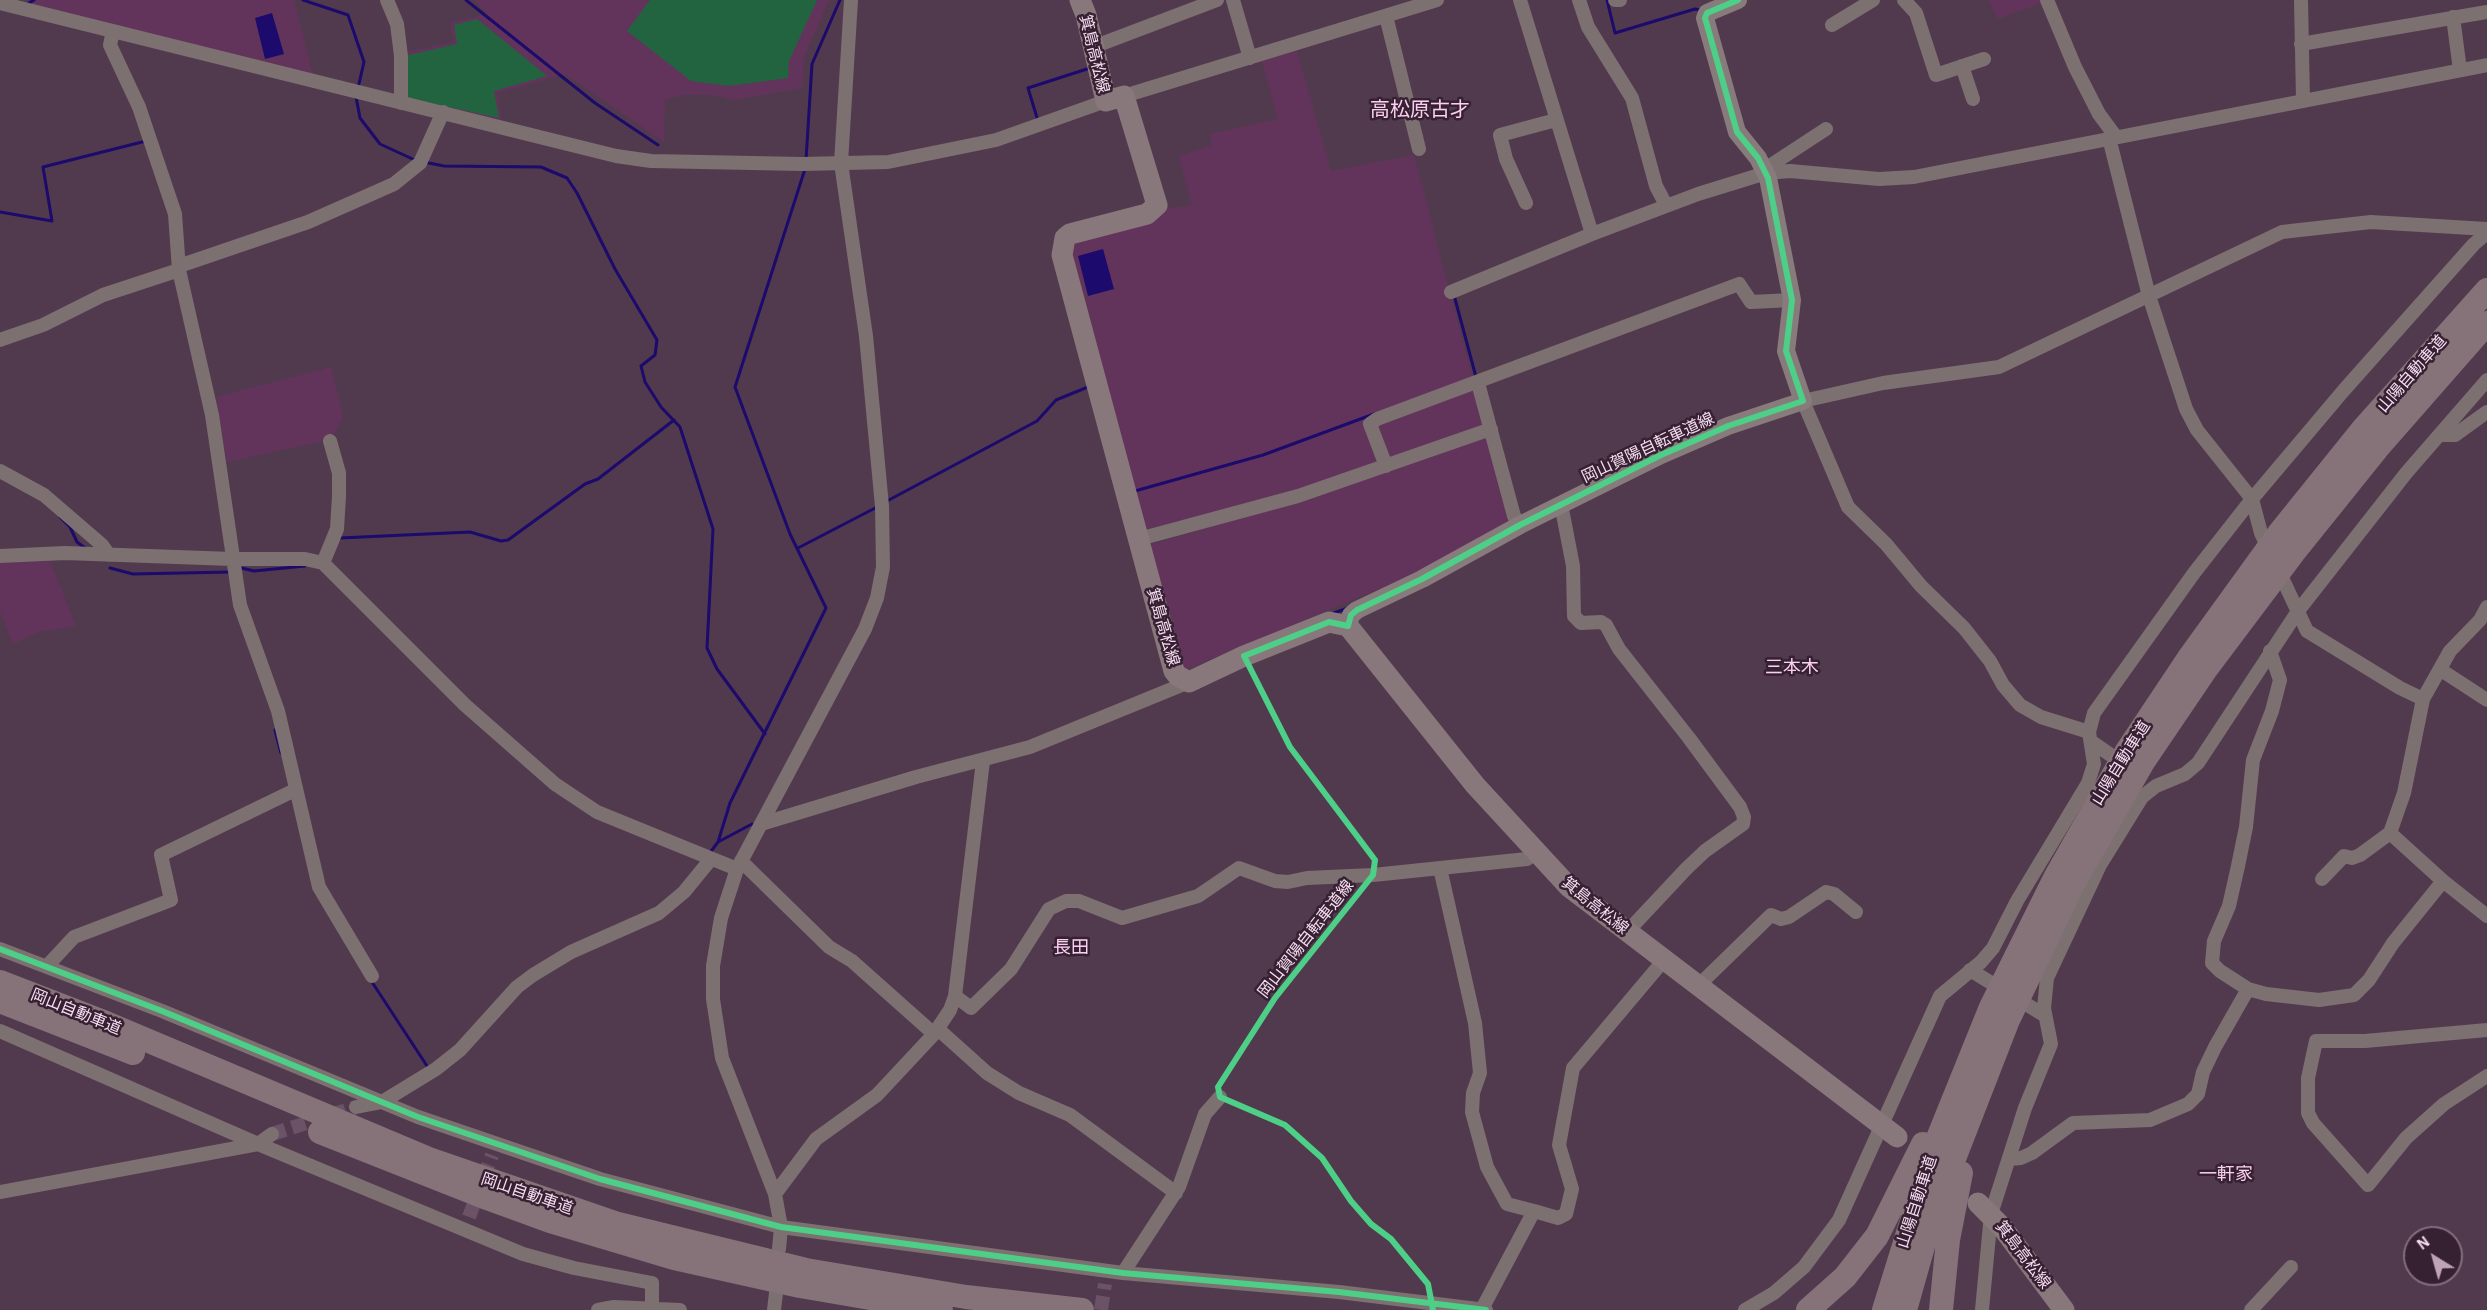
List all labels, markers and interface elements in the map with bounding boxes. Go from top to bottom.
street label: 箕島高松線 [1075,13,1113,95]
district label: 高松原古才 [1370,98,1470,122]
street label: 山陽自動車道 [2373,331,2451,417]
street label: 岡山賀陽自転車道線 [1579,409,1717,487]
street label: 箕島高松線 [1143,586,1183,668]
district label: 三本木 [1765,657,1819,679]
street label: 山陽自動車道 [2087,717,2155,809]
street label: 箕島高松線 [1558,873,1632,939]
street label: 岡山賀陽自転車道線 [1254,876,1358,1002]
district label: 長田 [1053,937,1089,959]
street label: 岡山自動車道 [28,985,124,1039]
street label: 山陽自動車道 [1893,1153,1941,1251]
district label: 一軒家 [2199,1164,2253,1186]
street label: 岡山自動車道 [478,1169,576,1219]
street label: 箕島高松線 [1991,1217,2055,1293]
north arrow [2403,1226,2463,1286]
text: N [2414,1233,2433,1253]

